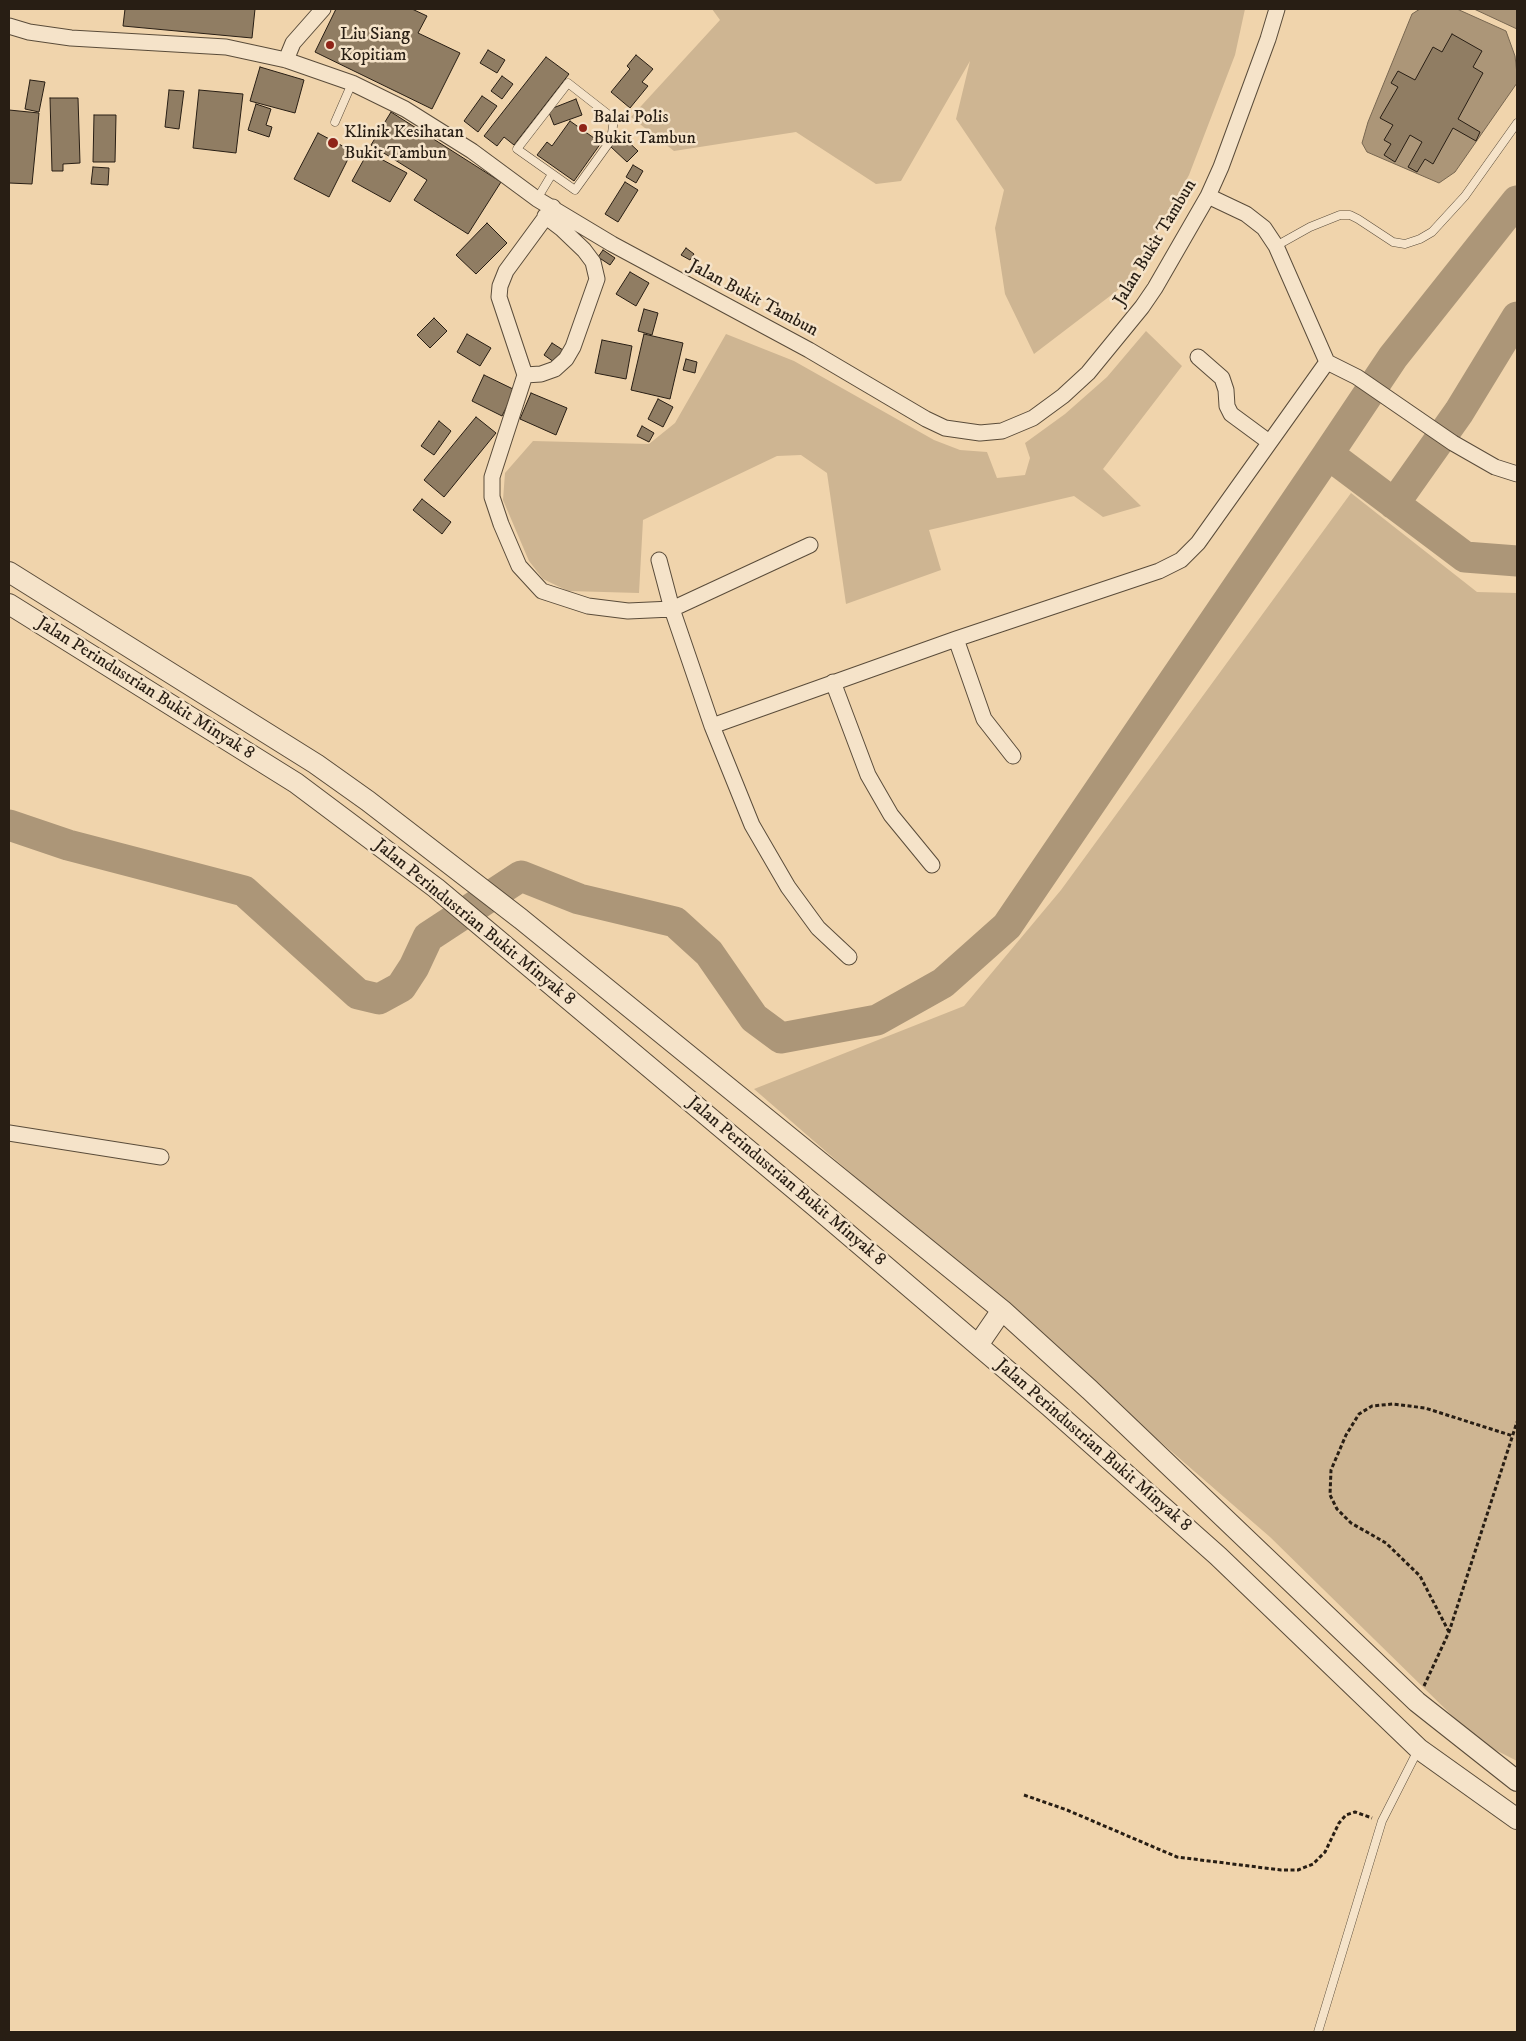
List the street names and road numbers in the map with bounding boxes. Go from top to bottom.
street label: Jalan Bukit Tambun [1110,176,1202,310]
street label: Jalan Bukit Tambun [685,256,821,342]
street label: Jalan Perindustrian Bukit Minyak 8 [32,613,258,765]
street label: Jalan Perindustrian Bukit Minyak 8 [369,835,579,1011]
street label: Jalan Perindustrian Bukit Minyak 8 [682,1093,890,1271]
street label: Jalan Perindustrian Bukit Minyak 8 [991,1355,1195,1537]

